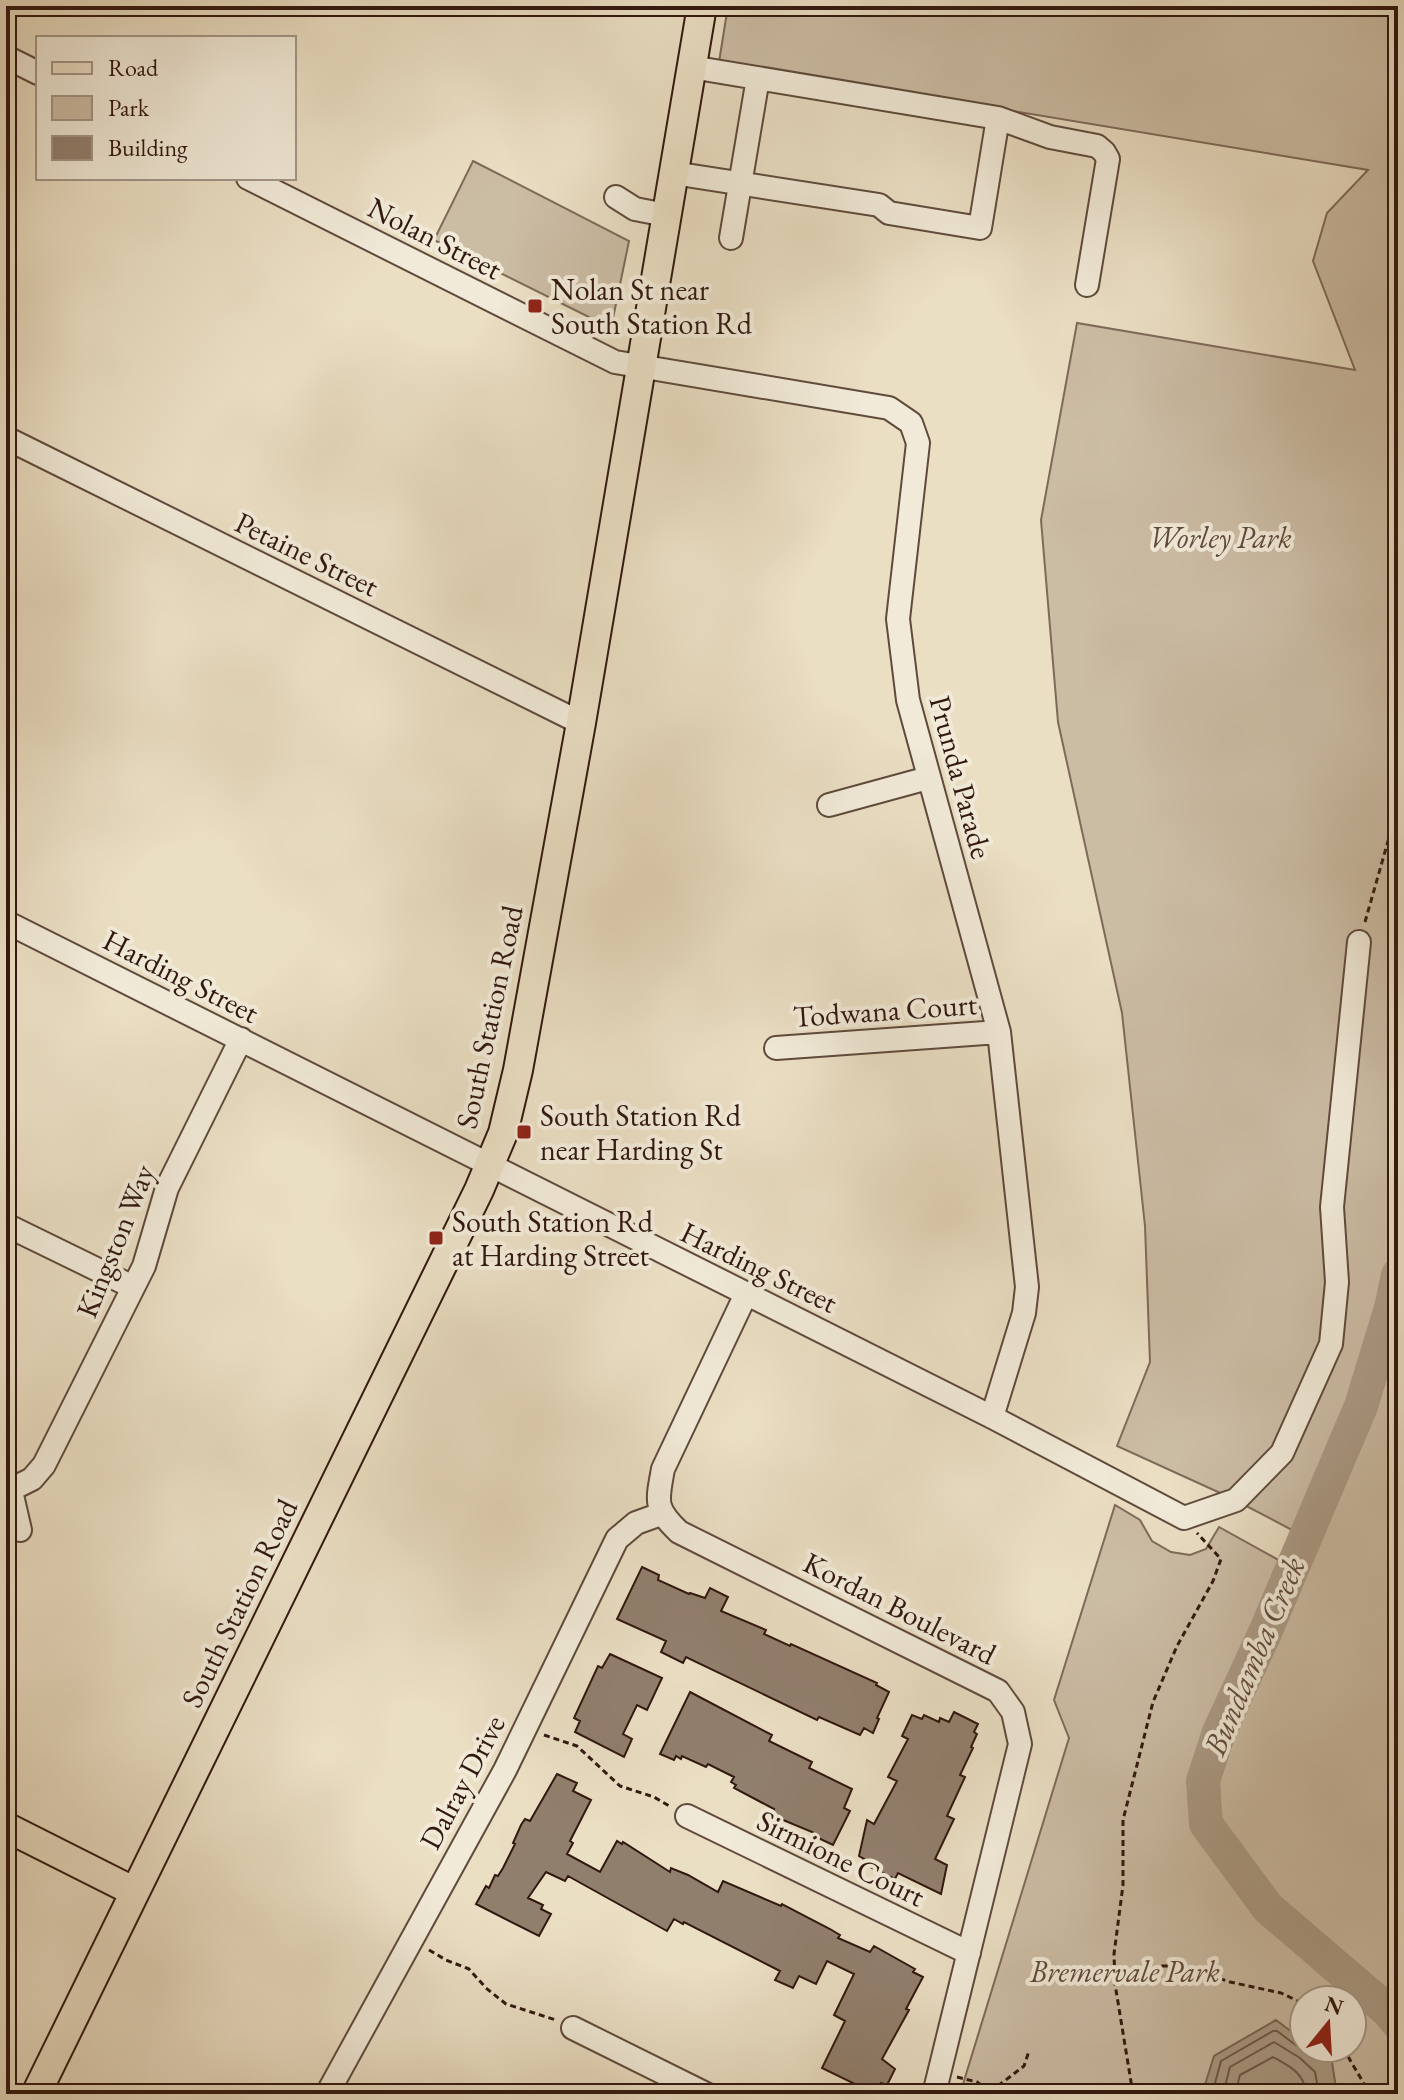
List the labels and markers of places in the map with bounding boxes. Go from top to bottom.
place label: Nolan St near South Station Rd [551,270,753,343]
marker: Nolan St near South Station Rd [526,297,544,315]
place label: South Station Rd near Harding St [540,1096,742,1169]
marker: South Station Rd near Harding St [515,1123,533,1141]
place label: South Station Rd at Harding Street [452,1202,654,1275]
marker: South Station Rd at Harding Street [427,1229,445,1247]

